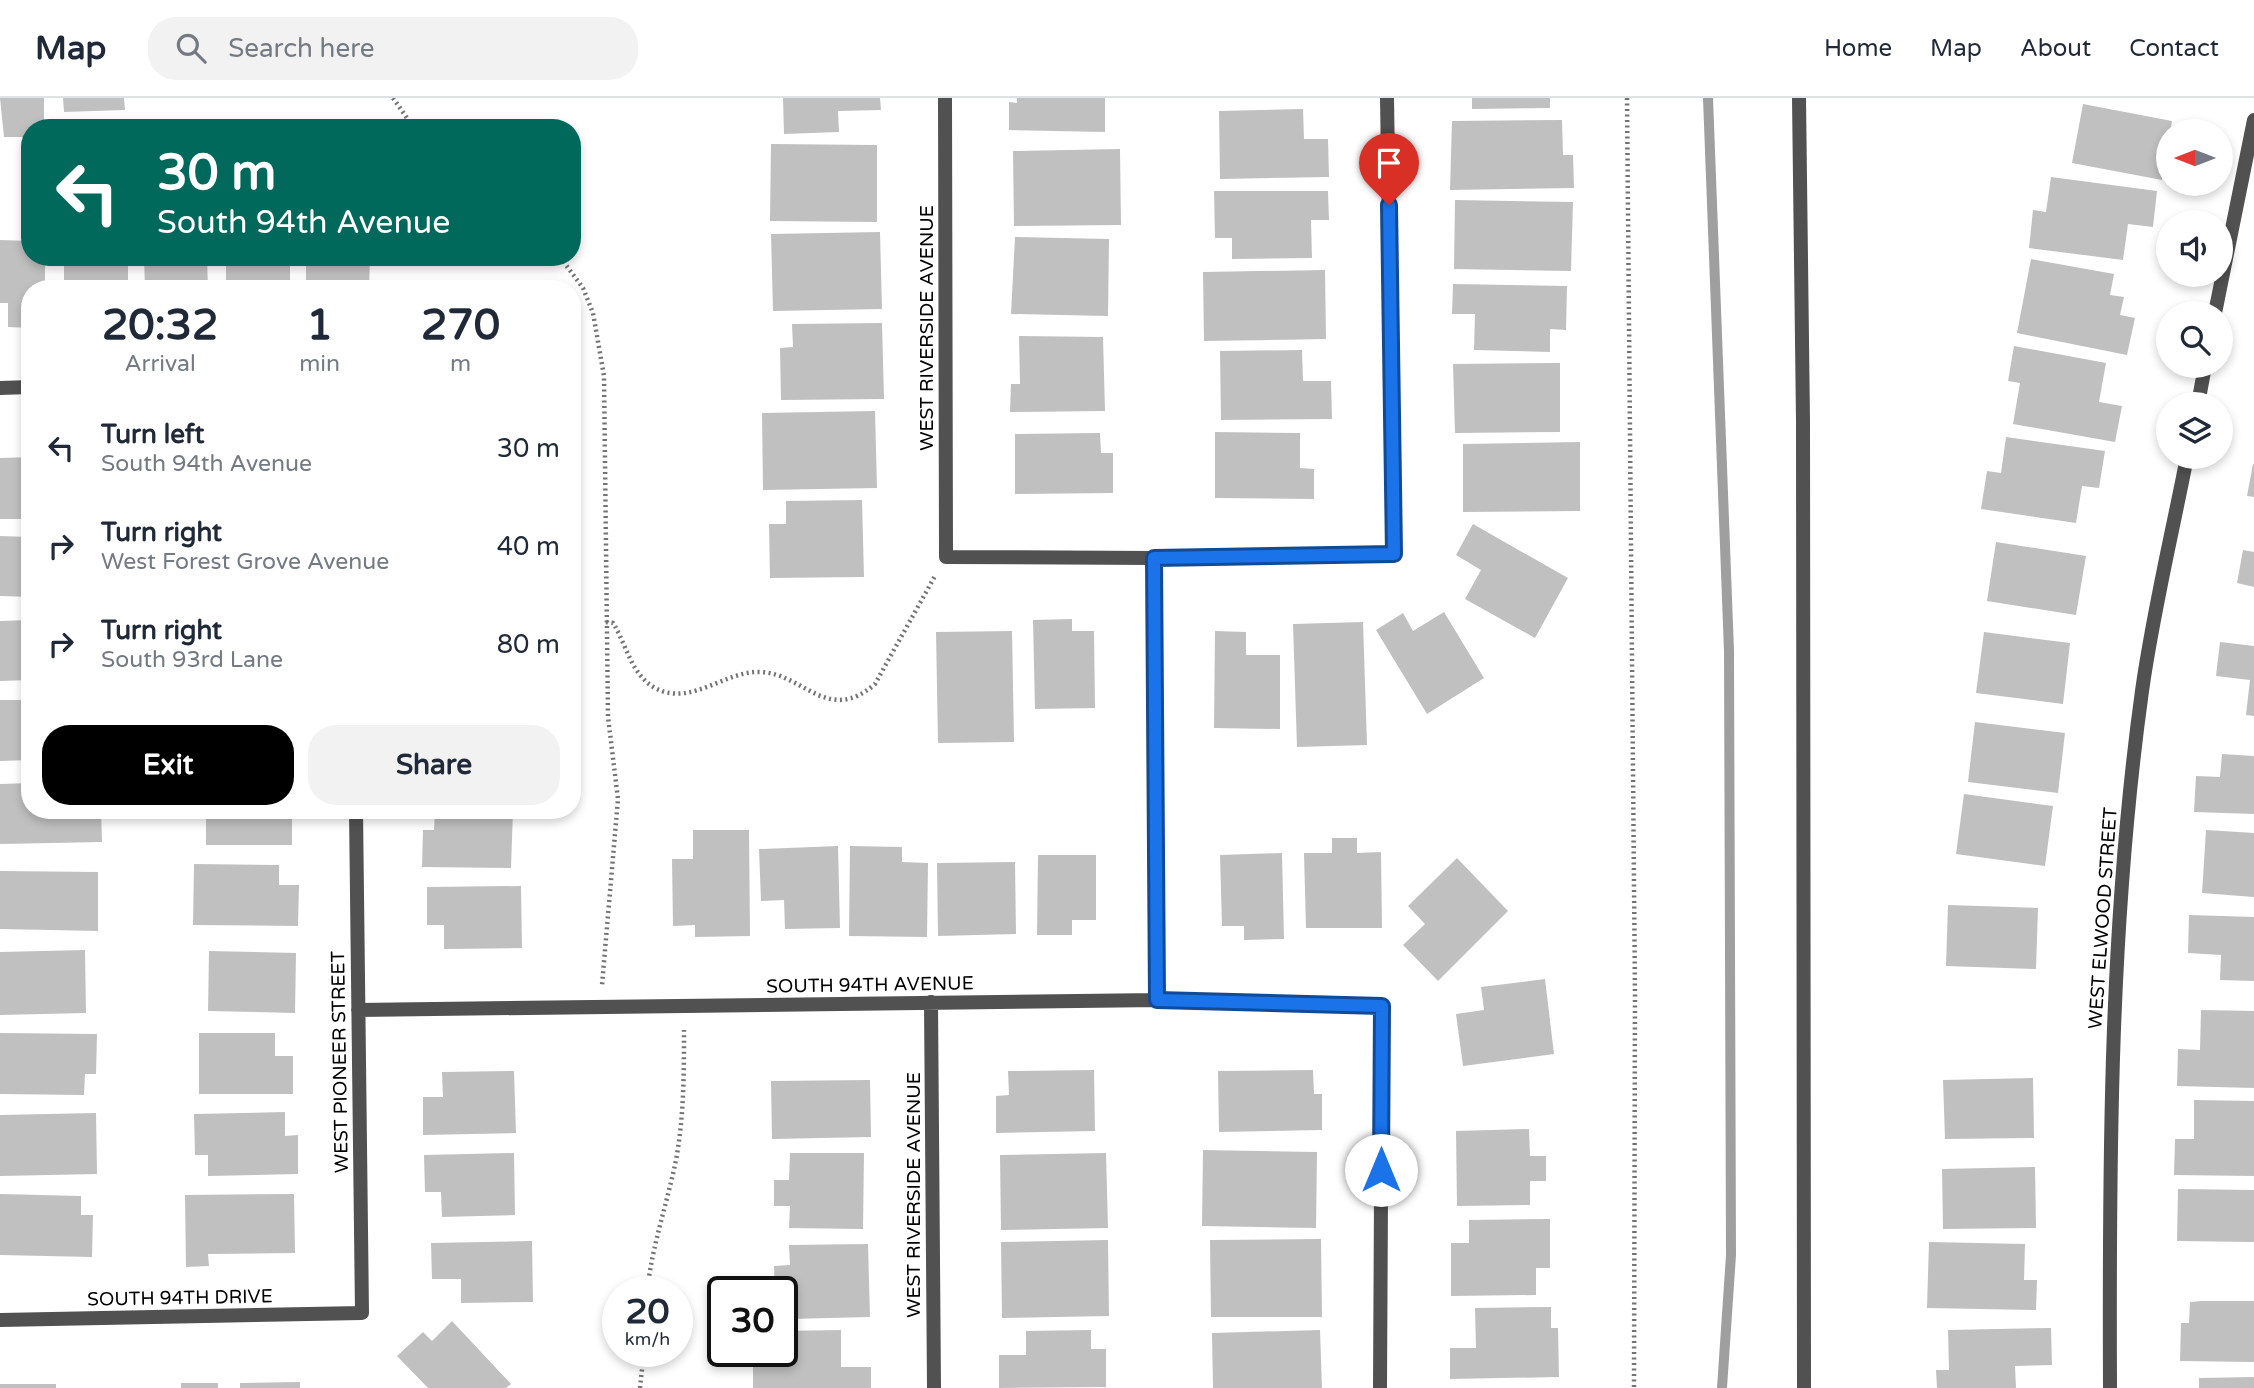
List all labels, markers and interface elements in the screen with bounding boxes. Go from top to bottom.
search box [148,17,638,80]
text: Map [35,29,106,68]
icon: search [172,29,210,67]
text: Search here [228,33,374,64]
text: Home [1824,34,1892,63]
text: Map [1930,34,1982,63]
text: About [2020,34,2091,63]
text: Contact [2129,34,2219,63]
north arrow [2156,119,2233,196]
map controls [2156,119,2233,469]
pin [1359,133,1419,205]
text: 30 m [157,144,276,203]
icon: arrive [1370,144,1408,182]
icon: left [42,147,133,238]
text: South 94th Avenue [157,204,450,242]
street label: WEST RIVERSIDE AVENUE [916,205,938,451]
button: sound [2156,210,2233,287]
text: 20:32 [102,300,218,351]
text: 1 [306,300,333,351]
text: 270 [421,300,500,351]
button: search [2156,301,2233,378]
text: Arrival [125,350,196,378]
text: min [299,350,340,378]
text: m [450,350,471,378]
button: layers [2156,392,2233,469]
text: Turn left [101,419,204,450]
icon: left [42,429,80,467]
text: 30 m [497,433,560,464]
text: South 94th Avenue [101,450,312,478]
text: Turn right [101,517,222,548]
icon: right [42,527,80,565]
text: 40 m [497,531,560,562]
text: West Forest Grove Avenue [101,548,389,576]
text: Turn right [101,615,222,646]
icon: right [42,625,80,663]
text: 80 m [497,629,560,660]
text: South 93rd Lane [101,646,283,674]
button: Exit [42,725,294,805]
button: Share [308,725,560,805]
street label: WEST ELWOOD STREET [2084,806,2122,1030]
street label: WEST PIONEER STREET [327,950,353,1173]
street label: SOUTH 94TH AVENUE [766,972,974,998]
street label: WEST RIVERSIDE AVENUE [903,1072,925,1318]
position arrow [1344,1133,1418,1207]
speed limit sign: 30 [707,1276,798,1367]
street label: SOUTH 94TH DRIVE [87,1285,273,1311]
text: 20 [626,1291,669,1333]
text: km/h [625,1328,670,1350]

